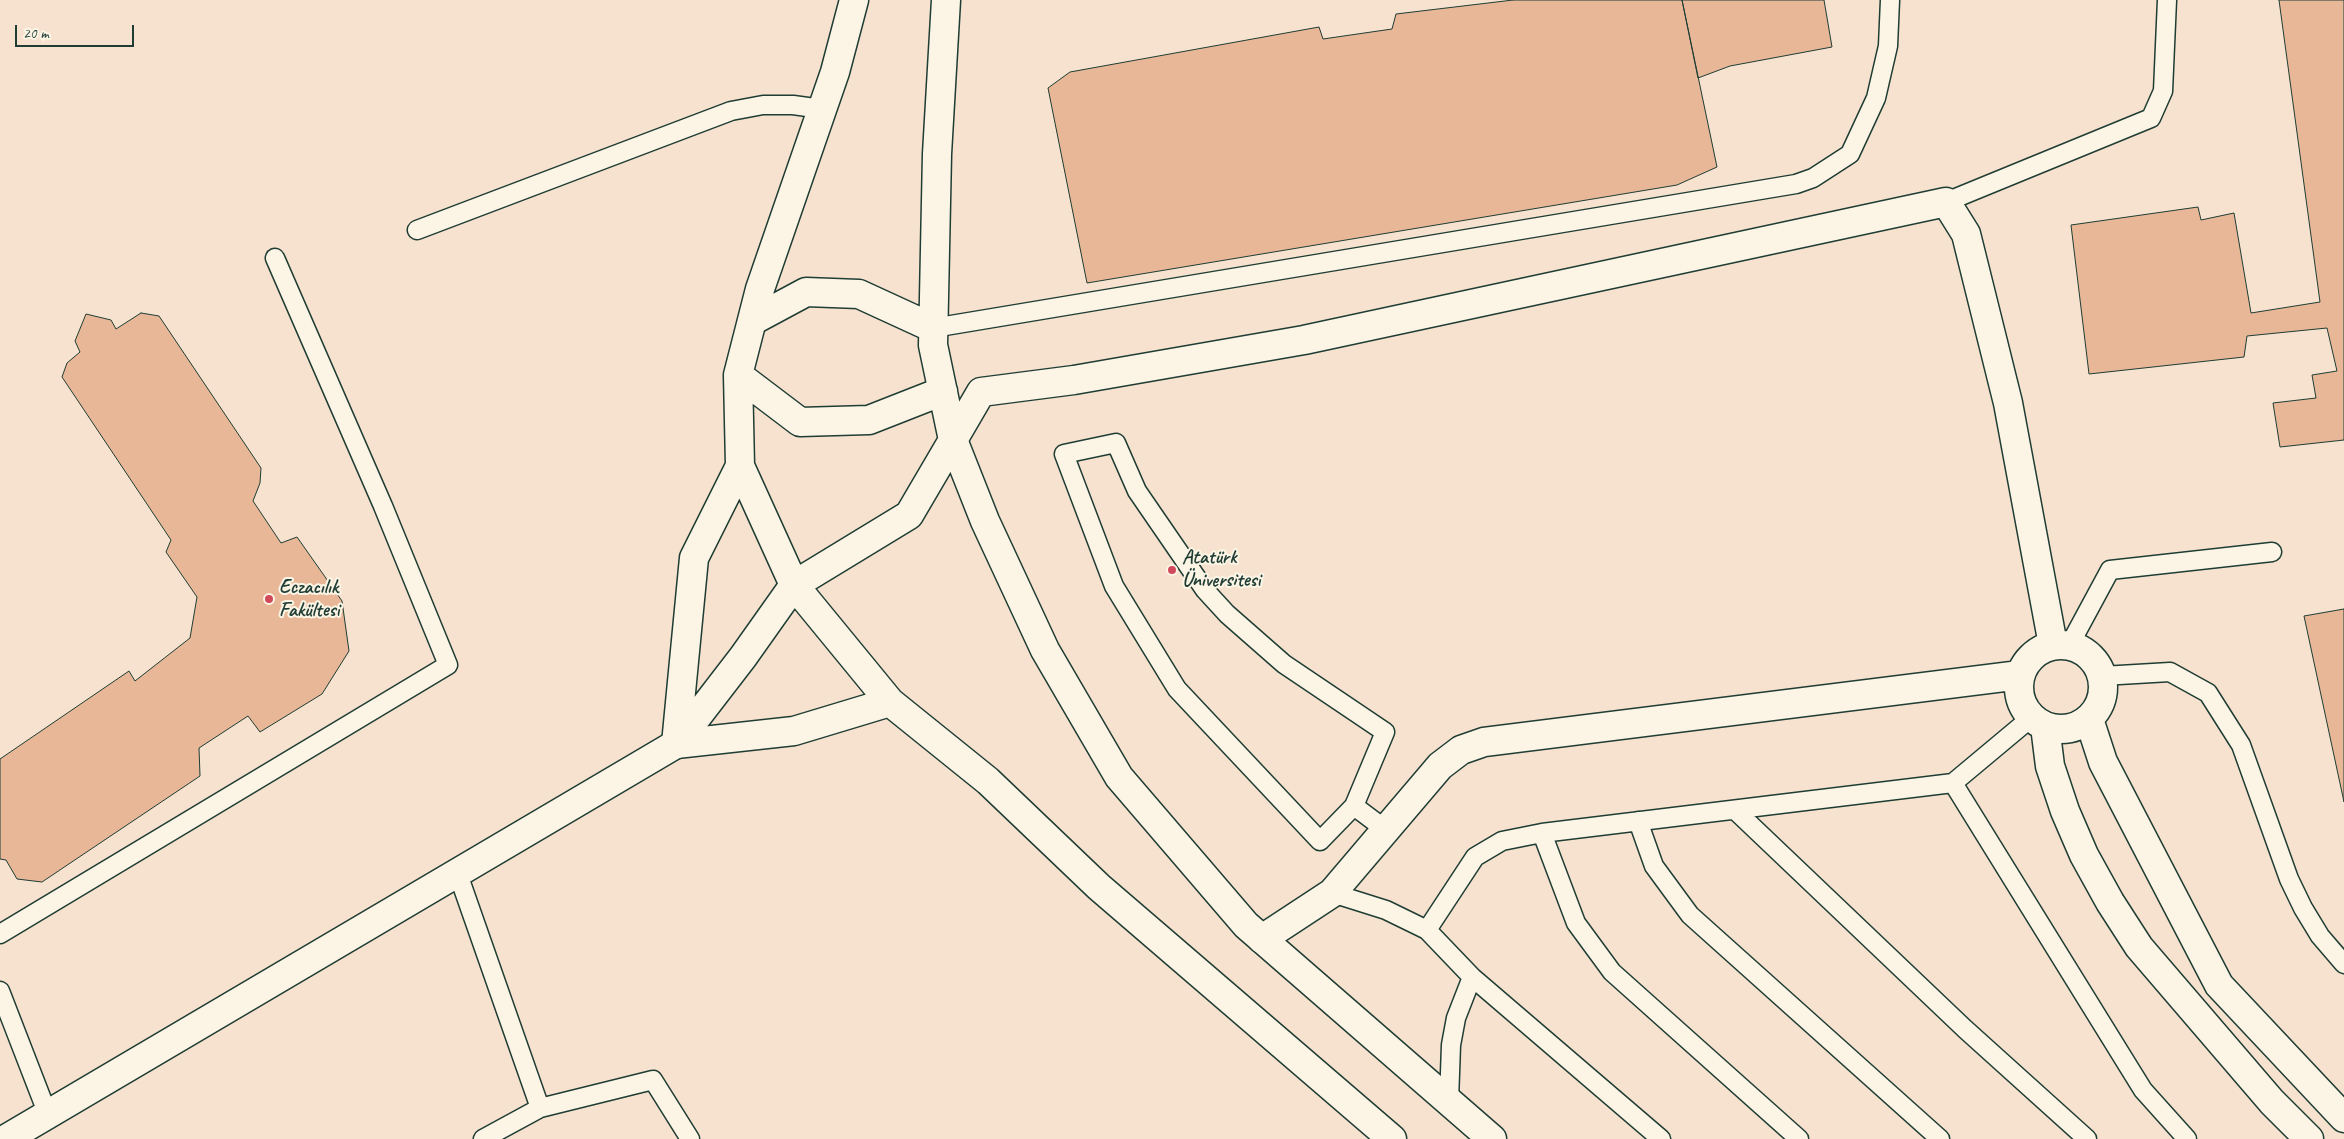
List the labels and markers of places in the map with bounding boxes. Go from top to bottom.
place label: Atatürk Üniversitesi [1182,546,1260,593]
marker: Atatürk Üniversitesi [1166,564,1178,576]
place label: Eczacılık Fakültesi [279,576,339,623]
marker: Eczacılık Fakültesi [263,593,275,605]

